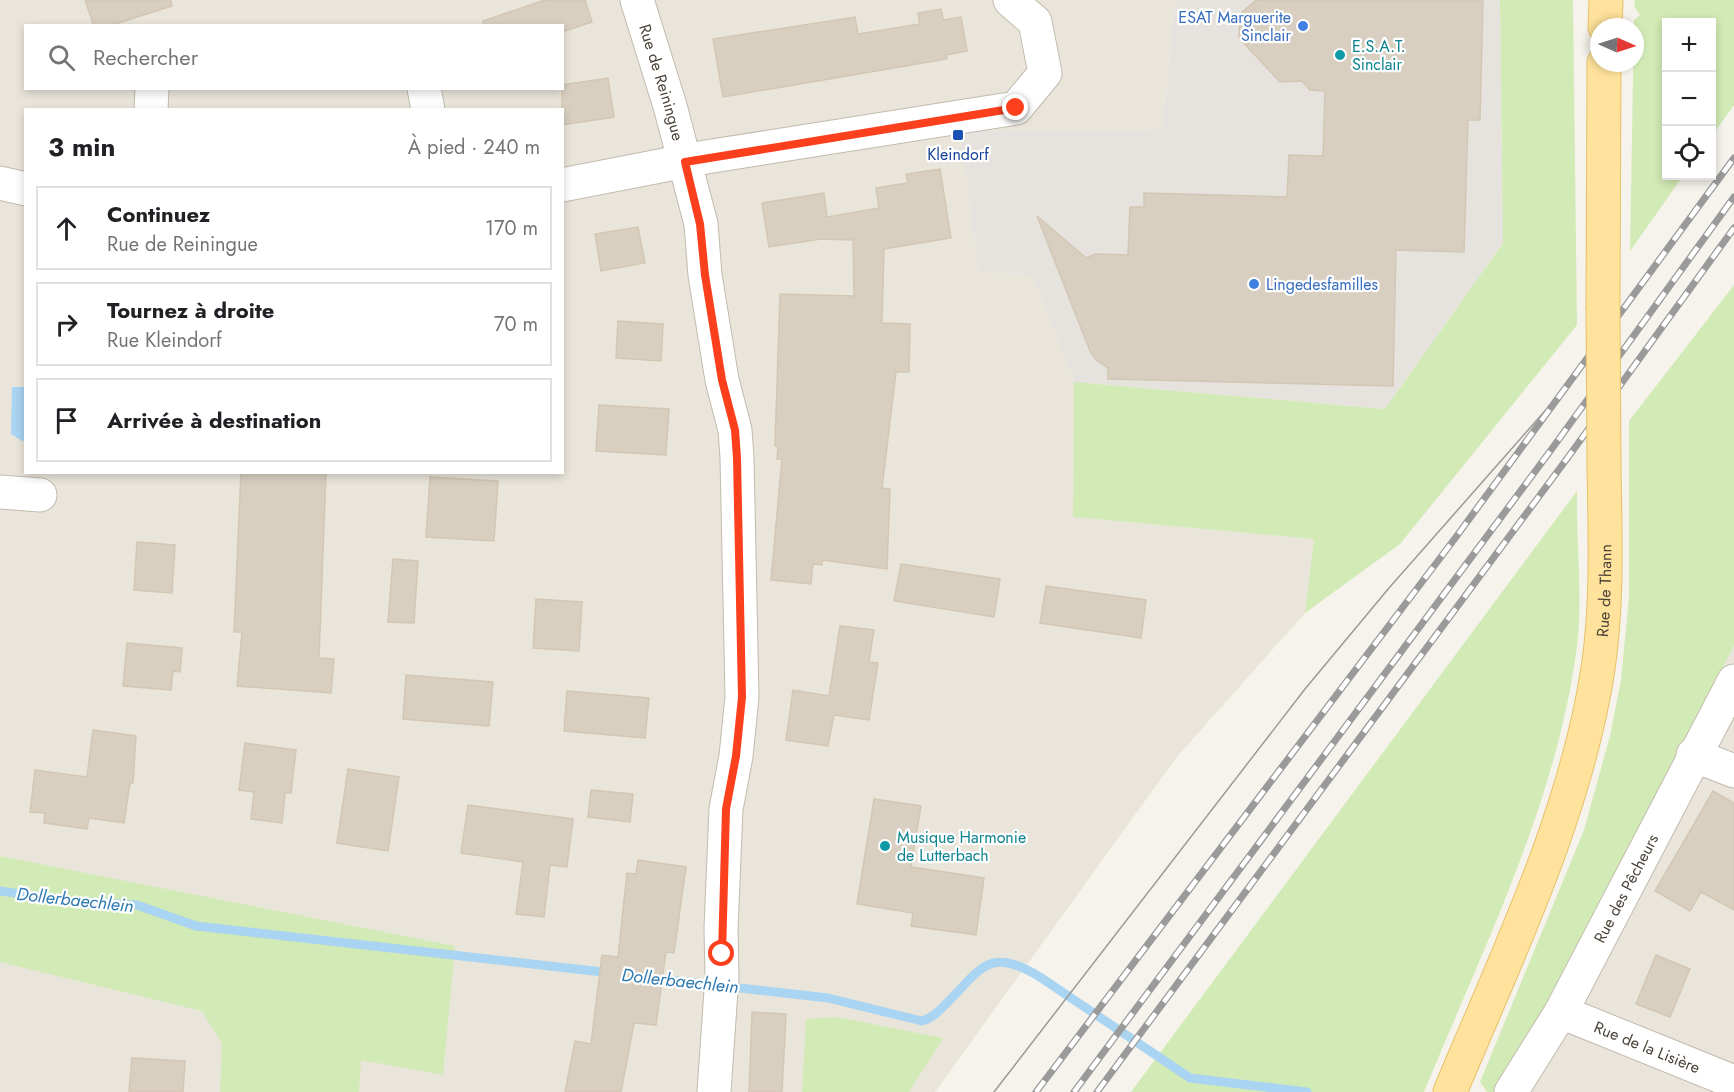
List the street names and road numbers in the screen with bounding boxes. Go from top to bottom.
street label: Rue de Reiningue [633,21,690,143]
street label: Rue de Thann [1591,544,1617,638]
street label: Rue des Pêcheurs [1588,830,1664,947]
street label: Rue de la Lisière [1591,1016,1704,1079]

